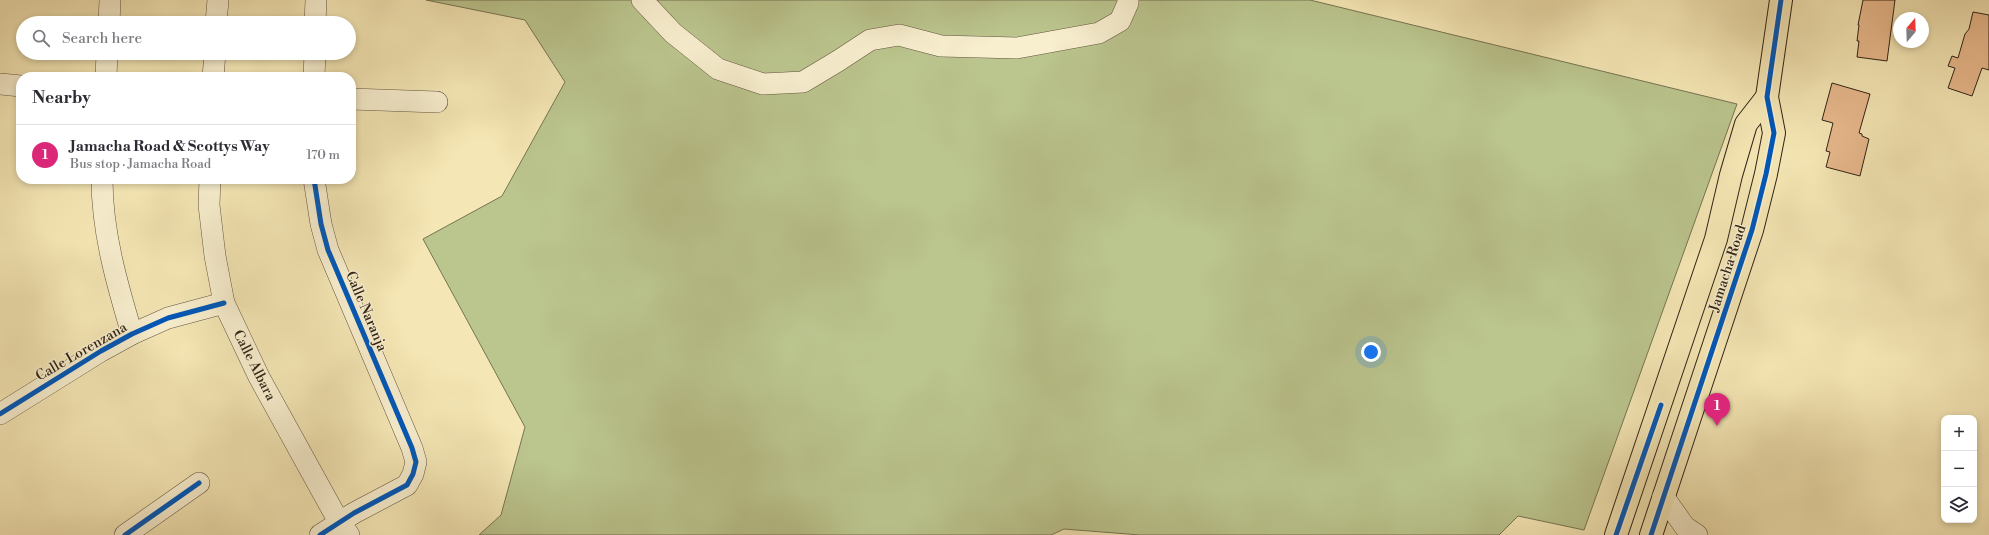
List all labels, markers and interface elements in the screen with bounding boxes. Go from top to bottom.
north arrow [1893,12,1929,48]
search box [16,16,356,60]
icon: search [30,27,52,49]
text: Search here [62,29,142,48]
text: Nearby [32,87,91,109]
text: Jamacha Road & Scottys Way [70,137,270,156]
text: 1 [42,147,48,163]
text: 170 m [306,147,340,163]
text: Bus stop · Jamacha Road [70,156,211,172]
street label: Jamacha Road [1705,223,1750,315]
street label: Calle Naranja [341,269,391,355]
street label: Calle Lorenzana [33,318,131,385]
street label: Calle Albara [229,327,280,405]
your location [1361,342,1381,362]
pin: 1 [1704,393,1730,426]
map controls [1941,415,1977,523]
button: + [1941,415,1977,451]
button: − [1941,451,1977,487]
button: layers [1941,487,1977,523]

